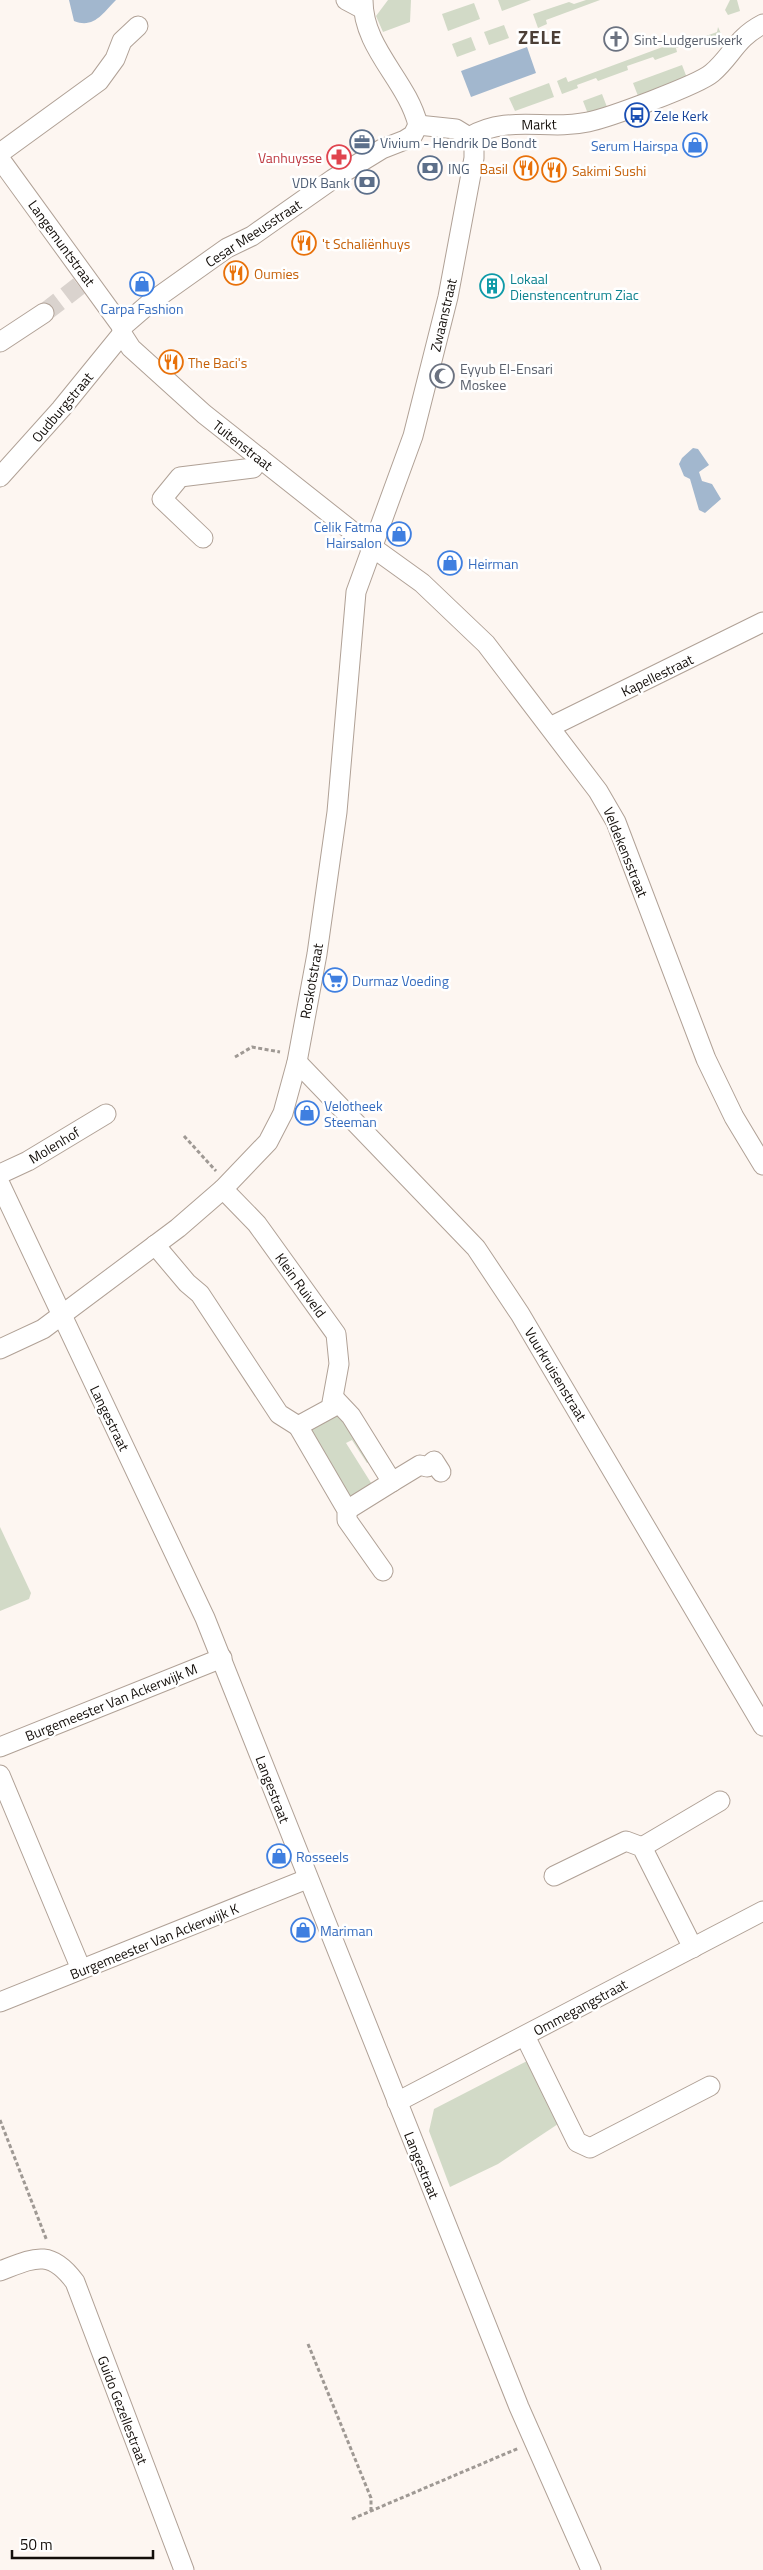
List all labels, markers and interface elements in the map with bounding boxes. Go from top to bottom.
district label: ZELE [518,22,562,51]
church icon: Sint-Ludgeruskerk [603,26,629,52]
place label: Sint-Ludgeruskerk [634,29,743,50]
bus stop icon: Zele Kerk [624,102,650,128]
place label: Zele Kerk [654,105,708,126]
street label: Markt [521,113,557,135]
office icon: Vivium - Hendrik De Bondt [349,129,375,155]
place label: Vivium - Hendrik De Bondt [380,132,537,153]
shop icon: Serum Hairspa [682,132,708,158]
place label: Serum Hairspa [591,135,678,156]
pharmacy icon: Vanhuysse [326,144,352,170]
place label: Vanhuysse [258,147,322,168]
bank icon: ING [417,155,443,181]
restaurant icon: Basil [513,155,539,181]
restaurant icon: Sakimi Sushi [541,157,567,183]
place label: ING [448,158,470,179]
place label: Basil [480,158,508,179]
place label: Sakimi Sushi [572,160,646,181]
bank icon: VDK Bank [354,169,380,195]
place label: VDK Bank [292,172,350,193]
street label: Cesar Meeusstraat [201,194,305,272]
street label: Langemuntstraat [23,195,101,291]
restaurant icon: 't Schaliënhuys [291,230,317,256]
place label: 't Schaliënhuys [322,233,410,254]
restaurant icon: Oumies [223,260,249,286]
place label: Oumies [254,263,299,284]
place label: Lokaal Dienstencentrum Ziac [510,268,639,305]
shop icon: Carpa Fashion [129,271,155,297]
building icon: Lokaal Dienstencentrum Ziac [479,273,505,299]
street label: Zwaanstraat [424,276,462,354]
place label: Carpa Fashion [101,298,183,319]
restaurant icon: The Baci's [158,349,184,375]
place label: The Baci's [188,352,247,373]
place label: Eyyub El-Ensari Moskee [460,358,553,395]
mosque icon: Eyyub El-Ensari Moskee [429,363,455,389]
street label: Oudburgstraat [26,367,98,447]
street label: Tuitenstraat [208,415,278,475]
place label: Celik Fatma Hairsalon [314,516,382,553]
shop icon: Celik Fatma Hairsalon [386,521,412,547]
shop icon: Heirman [437,550,463,576]
place label: Heirman [468,553,519,574]
street label: Kapellestraat [617,648,697,702]
street label: Veldekensstraat [598,804,654,900]
street label: Roskotstraat [294,941,328,1020]
supermarket icon: Durmaz Voeding [322,967,348,993]
place label: Durmaz Voeding [352,970,449,991]
place label: Velotheek Steeman [324,1095,383,1132]
shop icon: Velotheek Steeman [294,1100,320,1126]
street label: Molenhof [24,1121,84,1169]
street label: Klein Ruiveld [270,1248,332,1322]
street label: Vuurkruisenstraat [520,1323,592,1425]
street label: Langestraat [85,1382,135,1454]
street label: Burgemeester Van Ackerwijk M [22,1658,200,1746]
street label: Langestraat [251,1752,296,1826]
shop icon: Rosseels [266,1843,292,1869]
place label: Rosseels [296,1846,349,1867]
street label: Burgemeester Van Ackerwijk K [67,1898,241,1984]
shop icon: Mariman [290,1917,316,1943]
place label: Mariman [320,1920,373,1941]
street label: Ommegangstraat [529,1973,631,2041]
street label: Langestraat [399,2128,445,2202]
street label: Guido Gezellestraat [93,2353,153,2467]
scale bar [12,2528,154,2560]
text: 50 m [20,2533,53,2556]

